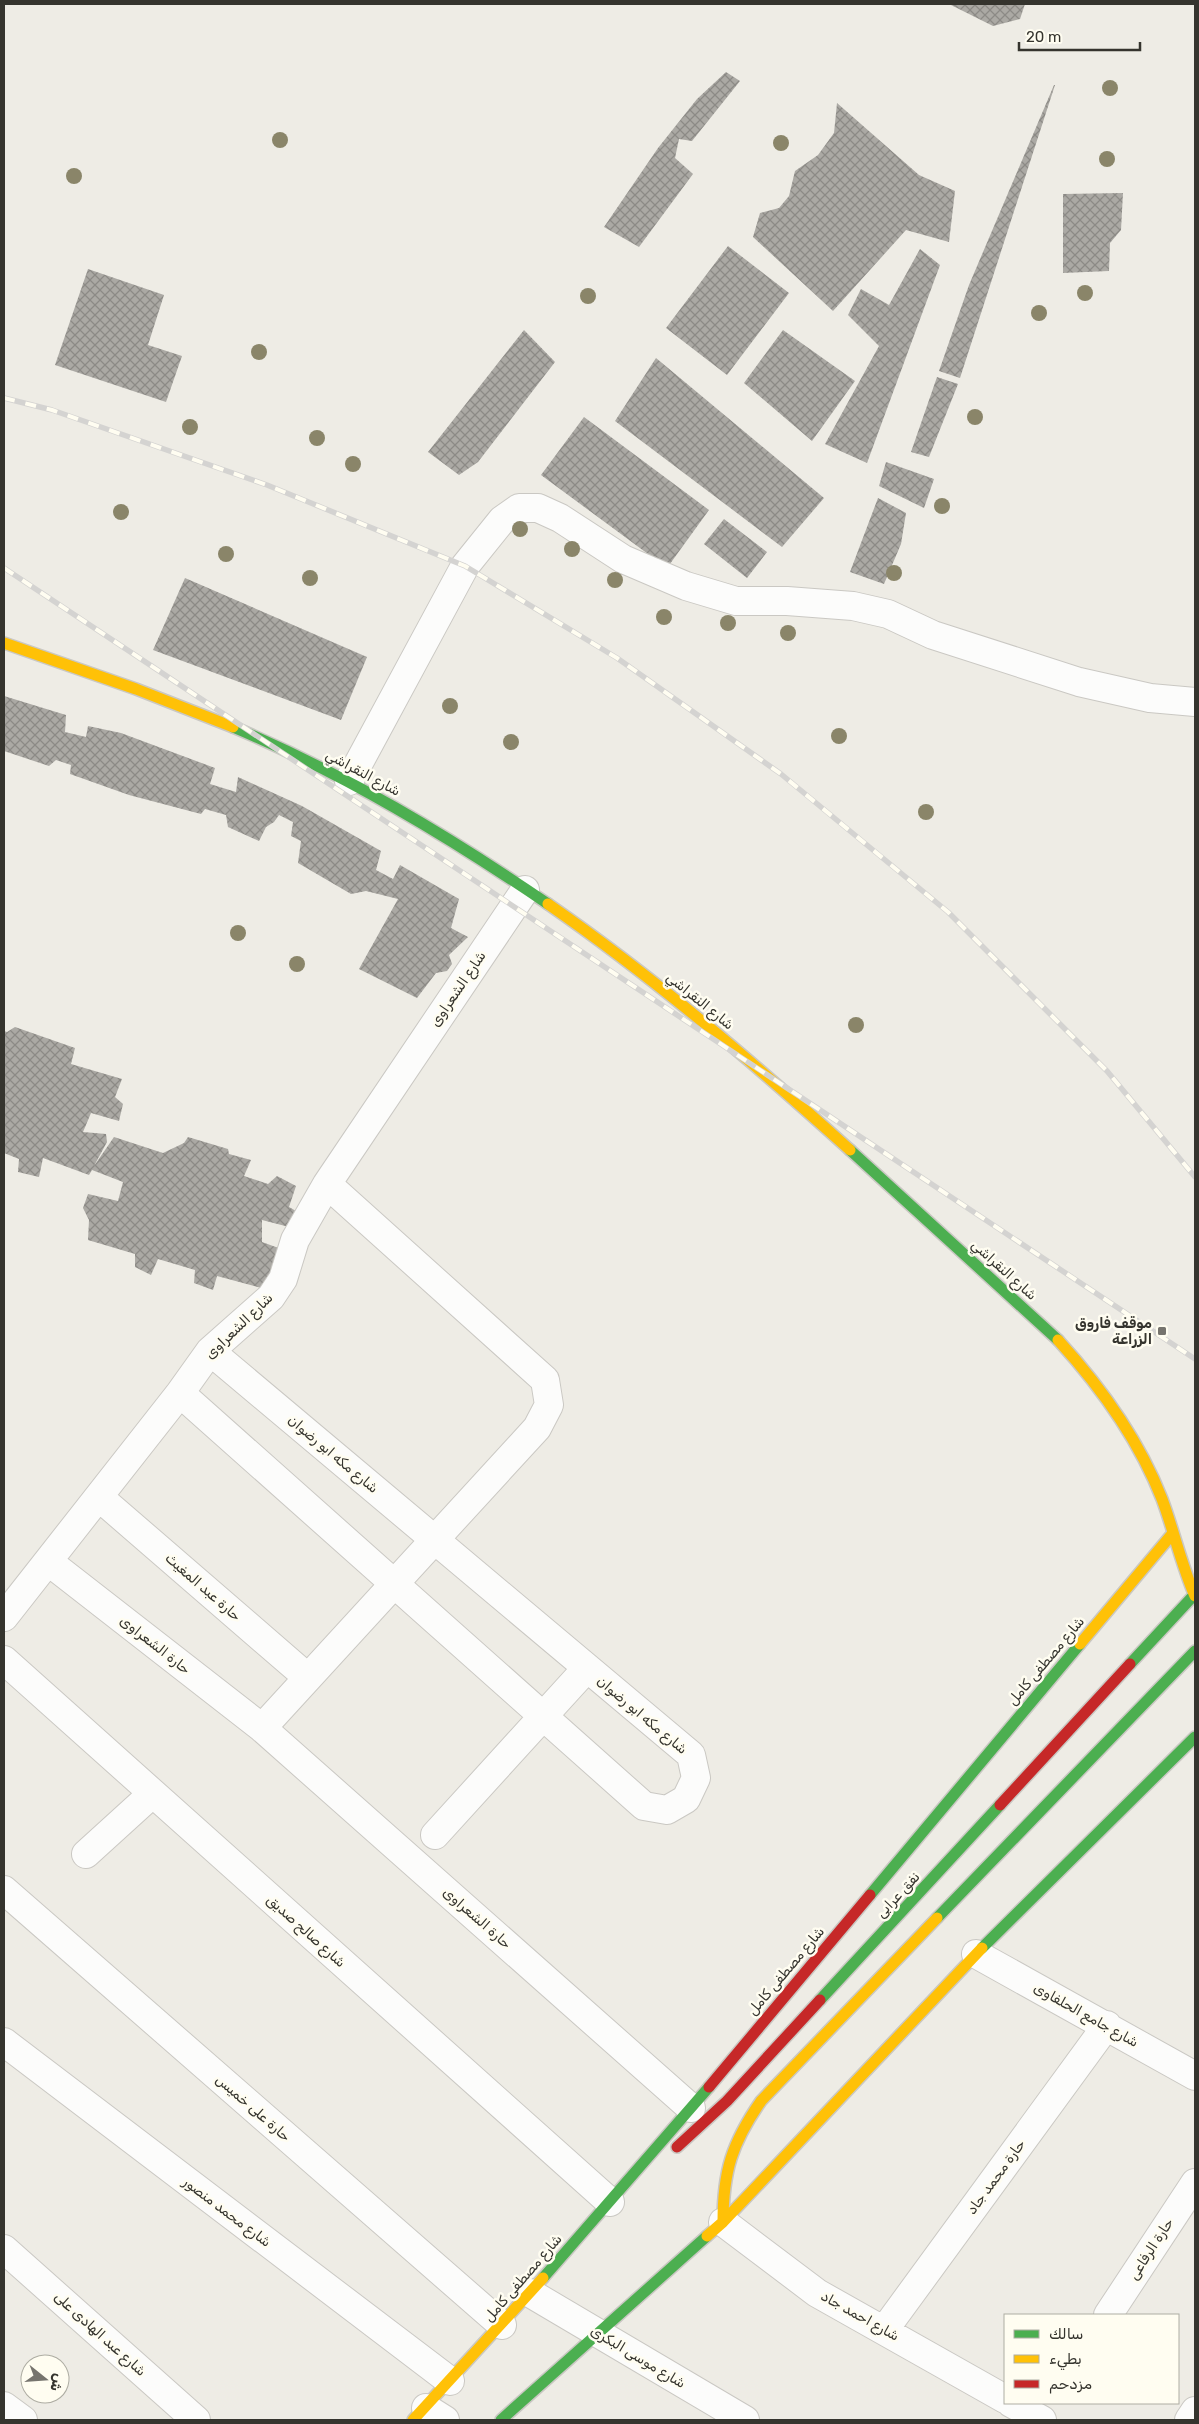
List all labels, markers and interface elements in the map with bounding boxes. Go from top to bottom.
scale bar [1019,20,1140,52]
text: 20 m [1026,28,1061,46]
street label: شارع النقراشي [322,746,403,802]
street label: شارع الشعراوى [426,948,491,1031]
street label: شارع النقراشي [661,969,737,1035]
street label: شارع النقراشي [966,1236,1040,1305]
street label: شارع الشعراوى [202,1289,278,1364]
place label: موقف فاروق الزراعة [1075,1315,1152,1348]
marker: موقف فاروق الزراعة [1156,1325,1168,1337]
street label: شارع مكه ابو رضوان [283,1411,382,1498]
street label: حارة عبد المغيث [162,1549,245,1625]
street label: حارة الشعراوى [116,1612,194,1678]
street label: شارع مصطفى كامل [1004,1613,1090,1710]
street label: شارع مكه ابو رضوان [592,1672,691,1759]
street label: نفق عرابى [872,1868,924,1922]
street label: حارة الشعراوى [439,1884,515,1952]
street label: شارع صالح صديق [262,1891,349,1972]
street label: شارع مصطفى كامل [744,1923,830,2020]
street label: شارع جامع الحلفاوى [1030,1979,1141,2053]
street label: حارة على خميس [212,2071,294,2145]
street label: حارة محمد جاد [963,2136,1029,2218]
street label: شارع محمد منصور [178,2173,274,2252]
street label: حارة الرفاعى [1125,2215,1177,2283]
street label: شارع مصطفى كامل [480,2231,567,2327]
street label: شارع احمد جاد [817,2287,902,2346]
street label: شارع عبد الهادى على [49,2288,150,2381]
legend [1004,2314,1179,2404]
street label: شارع موسى البكرى [586,2322,689,2394]
text: سالك [1049,2325,1084,2343]
text: بطيء [1049,2350,1082,2371]
north arrow [20,2354,70,2404]
text: ش [46,2372,68,2394]
text: مزدحم [1049,2375,1092,2394]

